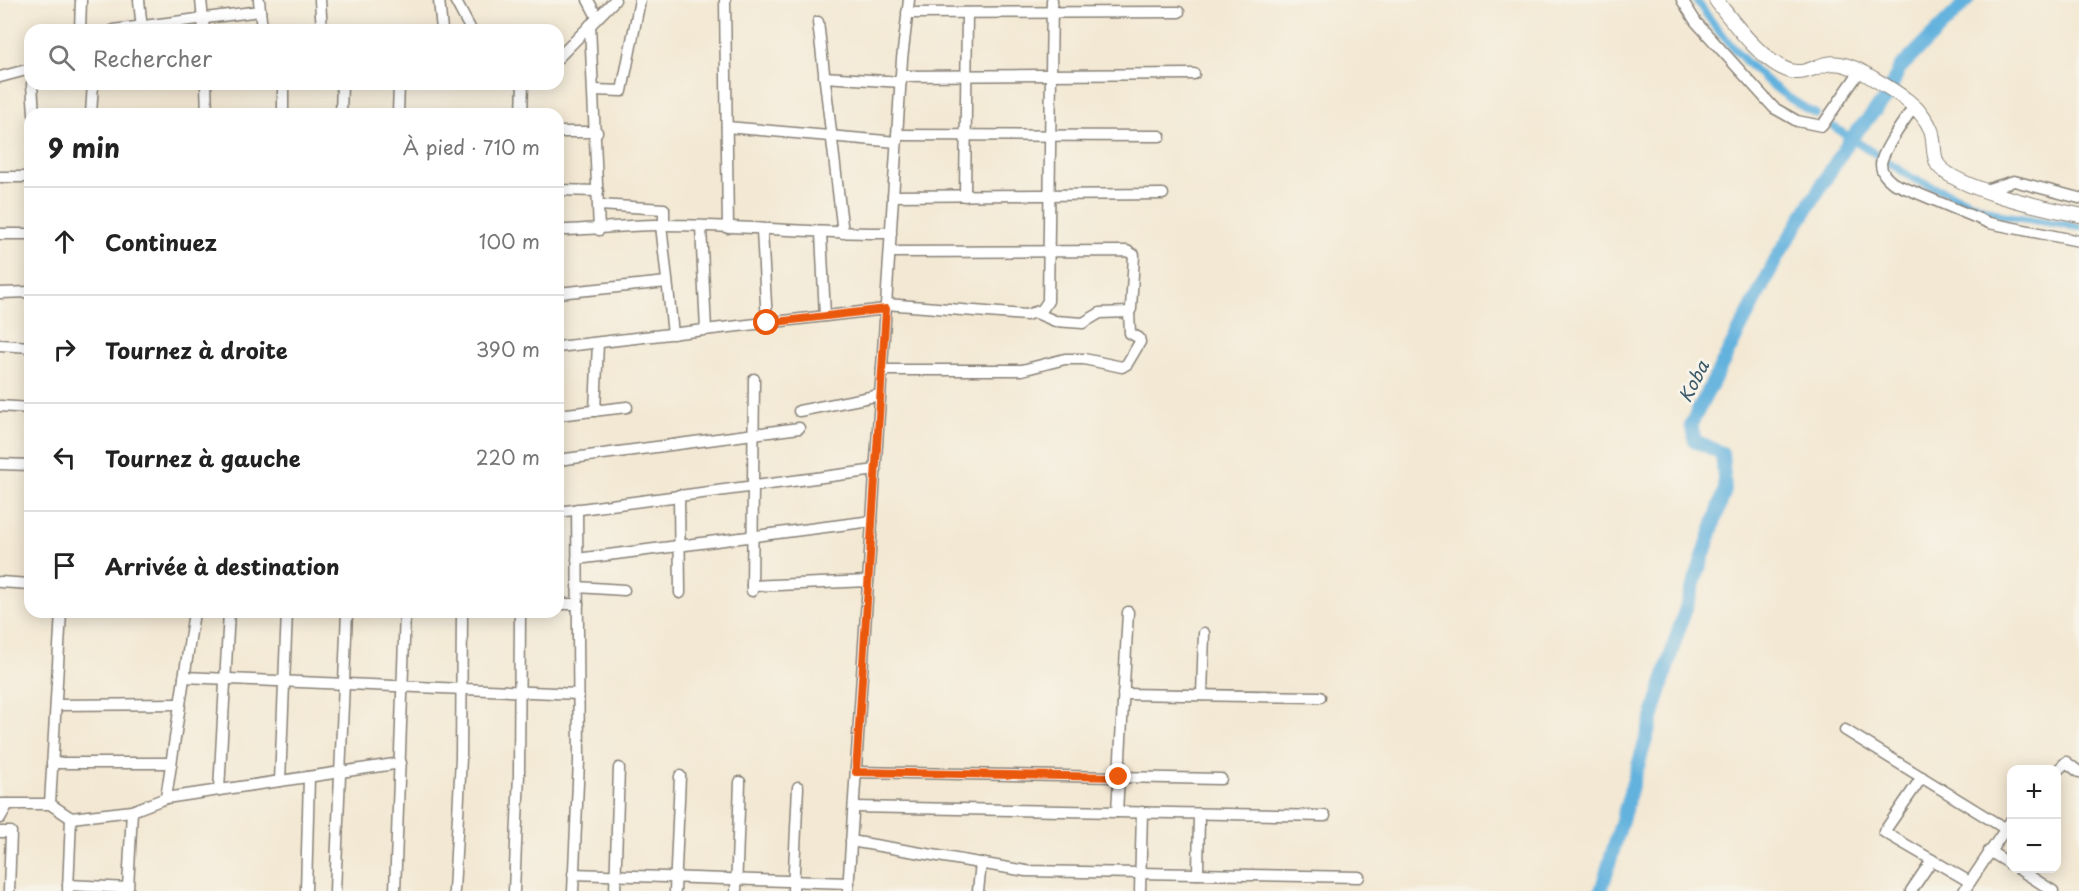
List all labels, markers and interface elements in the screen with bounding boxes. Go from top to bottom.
search box [24,24,564,90]
icon: search [45,41,78,74]
text: Rechercher [93,41,212,74]
text: 9 min [48,128,120,167]
text: À pied · 710 m [403,132,540,162]
icon: ahead [48,225,81,258]
text: Continuez [105,225,217,258]
text: 100 m [479,226,540,256]
route start [753,309,779,335]
icon: right [48,333,81,366]
text: Tournez à droite [105,333,288,366]
text: 390 m [476,334,540,364]
water label: Koba [1671,355,1715,407]
icon: left [48,441,81,474]
text: Tournez à gauche [105,441,301,474]
text: 220 m [476,442,540,472]
icon: arrive [48,549,81,582]
text: Arrivée à destination [105,549,339,582]
route end [1105,763,1131,789]
map controls [2007,765,2061,873]
button: + [2007,765,2061,819]
button: − [2007,819,2061,873]

